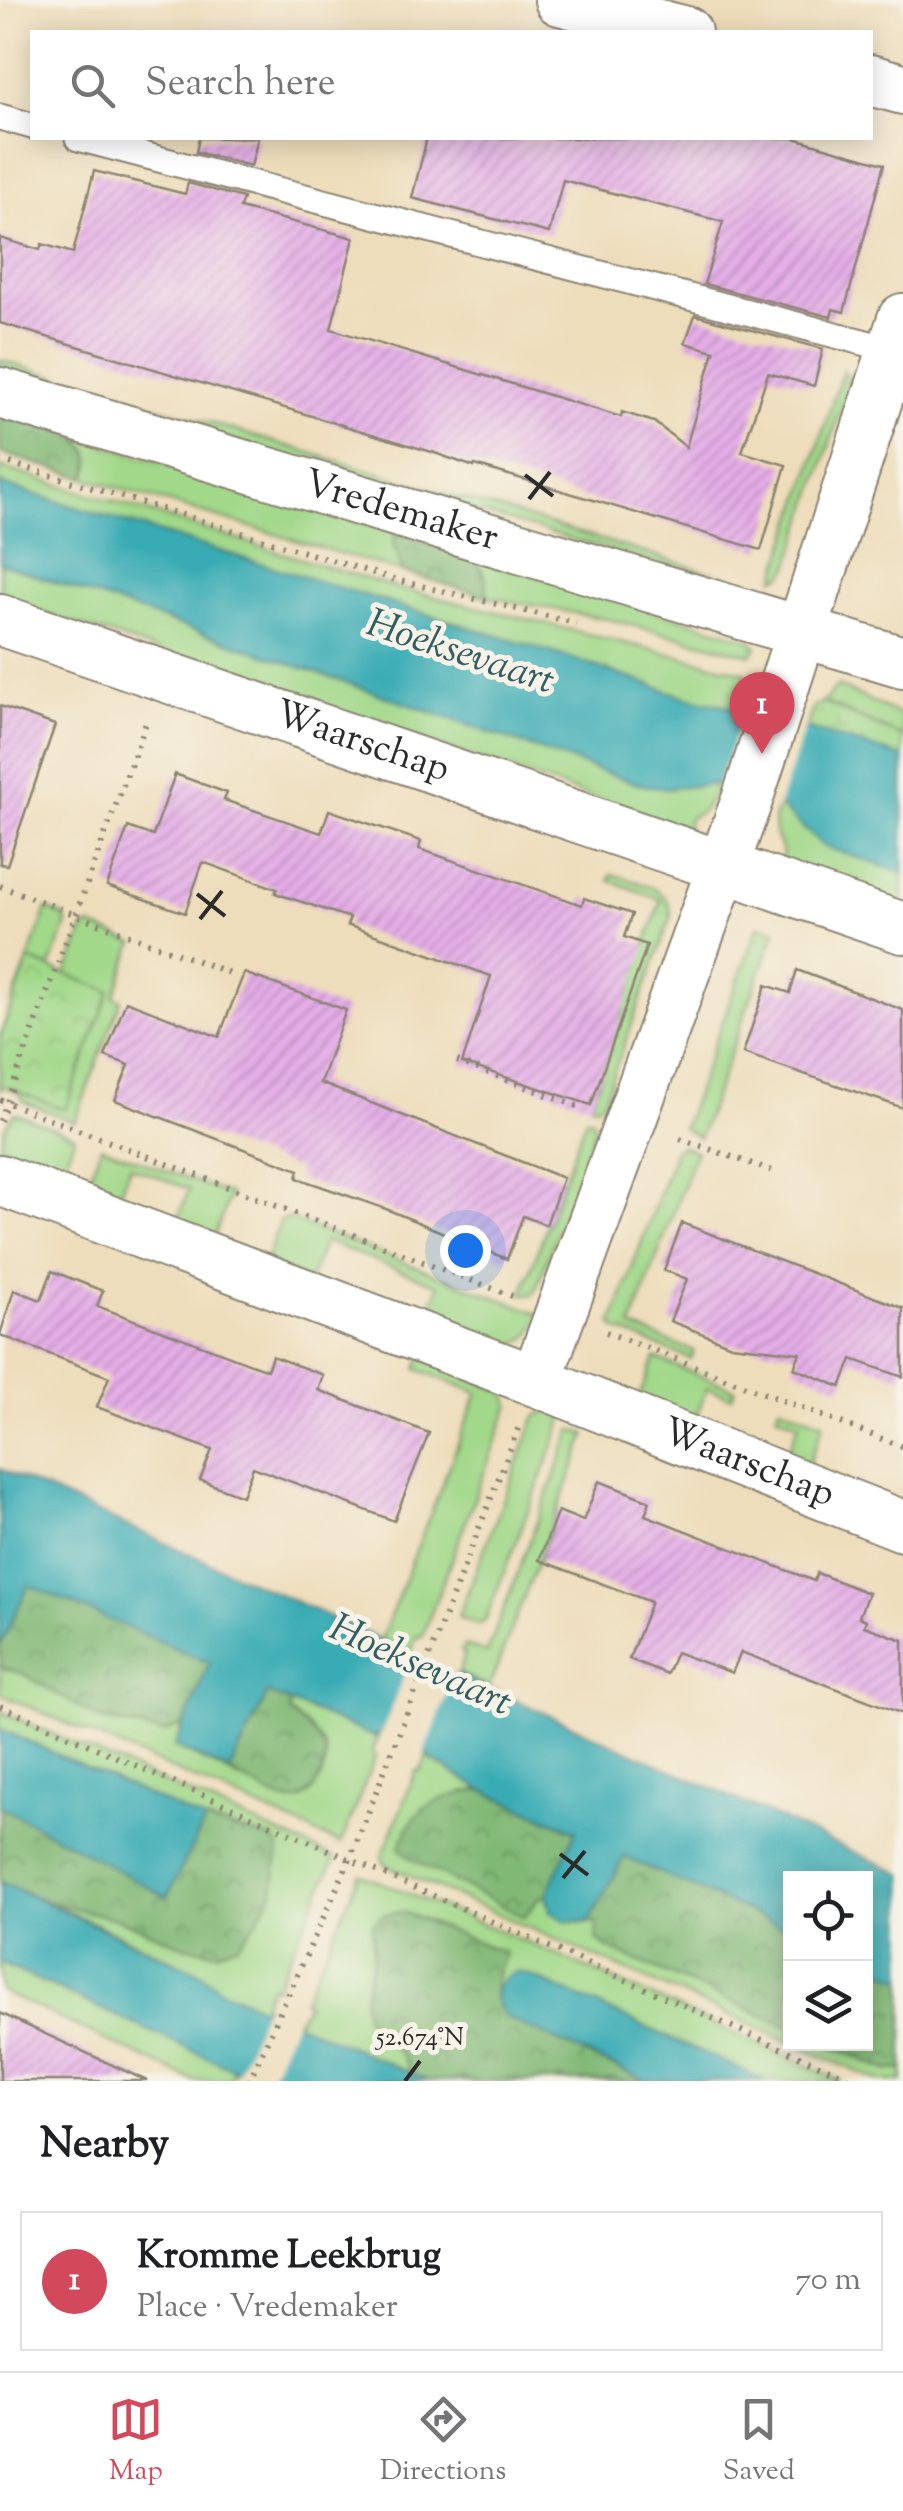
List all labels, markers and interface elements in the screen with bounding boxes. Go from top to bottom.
search box [30,30,873,140]
icon: search [65,58,120,113]
text: Search here [145,58,336,112]
street label: Vredemaker [297,458,504,567]
water label: Hoeksevaart [359,597,561,711]
pin: 1 [730,672,794,754]
street label: Waarschap [267,689,456,798]
your location [440,1225,491,1276]
street label: Waarschap [653,1406,842,1523]
water label: Hoeksevaart [320,1601,520,1733]
map controls [783,1871,873,2051]
button: locate [783,1871,873,1961]
button: layers [783,1961,873,2051]
text: 52.674°N [374,2021,464,2057]
text: Nearby [40,2116,169,2176]
text: Kromme Leekbrug [137,2231,441,2285]
text: 1 [69,2258,80,2304]
text: 70 m [795,2258,861,2304]
text: Place · Vredemaker [137,2285,398,2331]
tab: Map [108,2392,163,2492]
tab: Directions [380,2392,506,2492]
tab: Saved [723,2392,795,2492]

